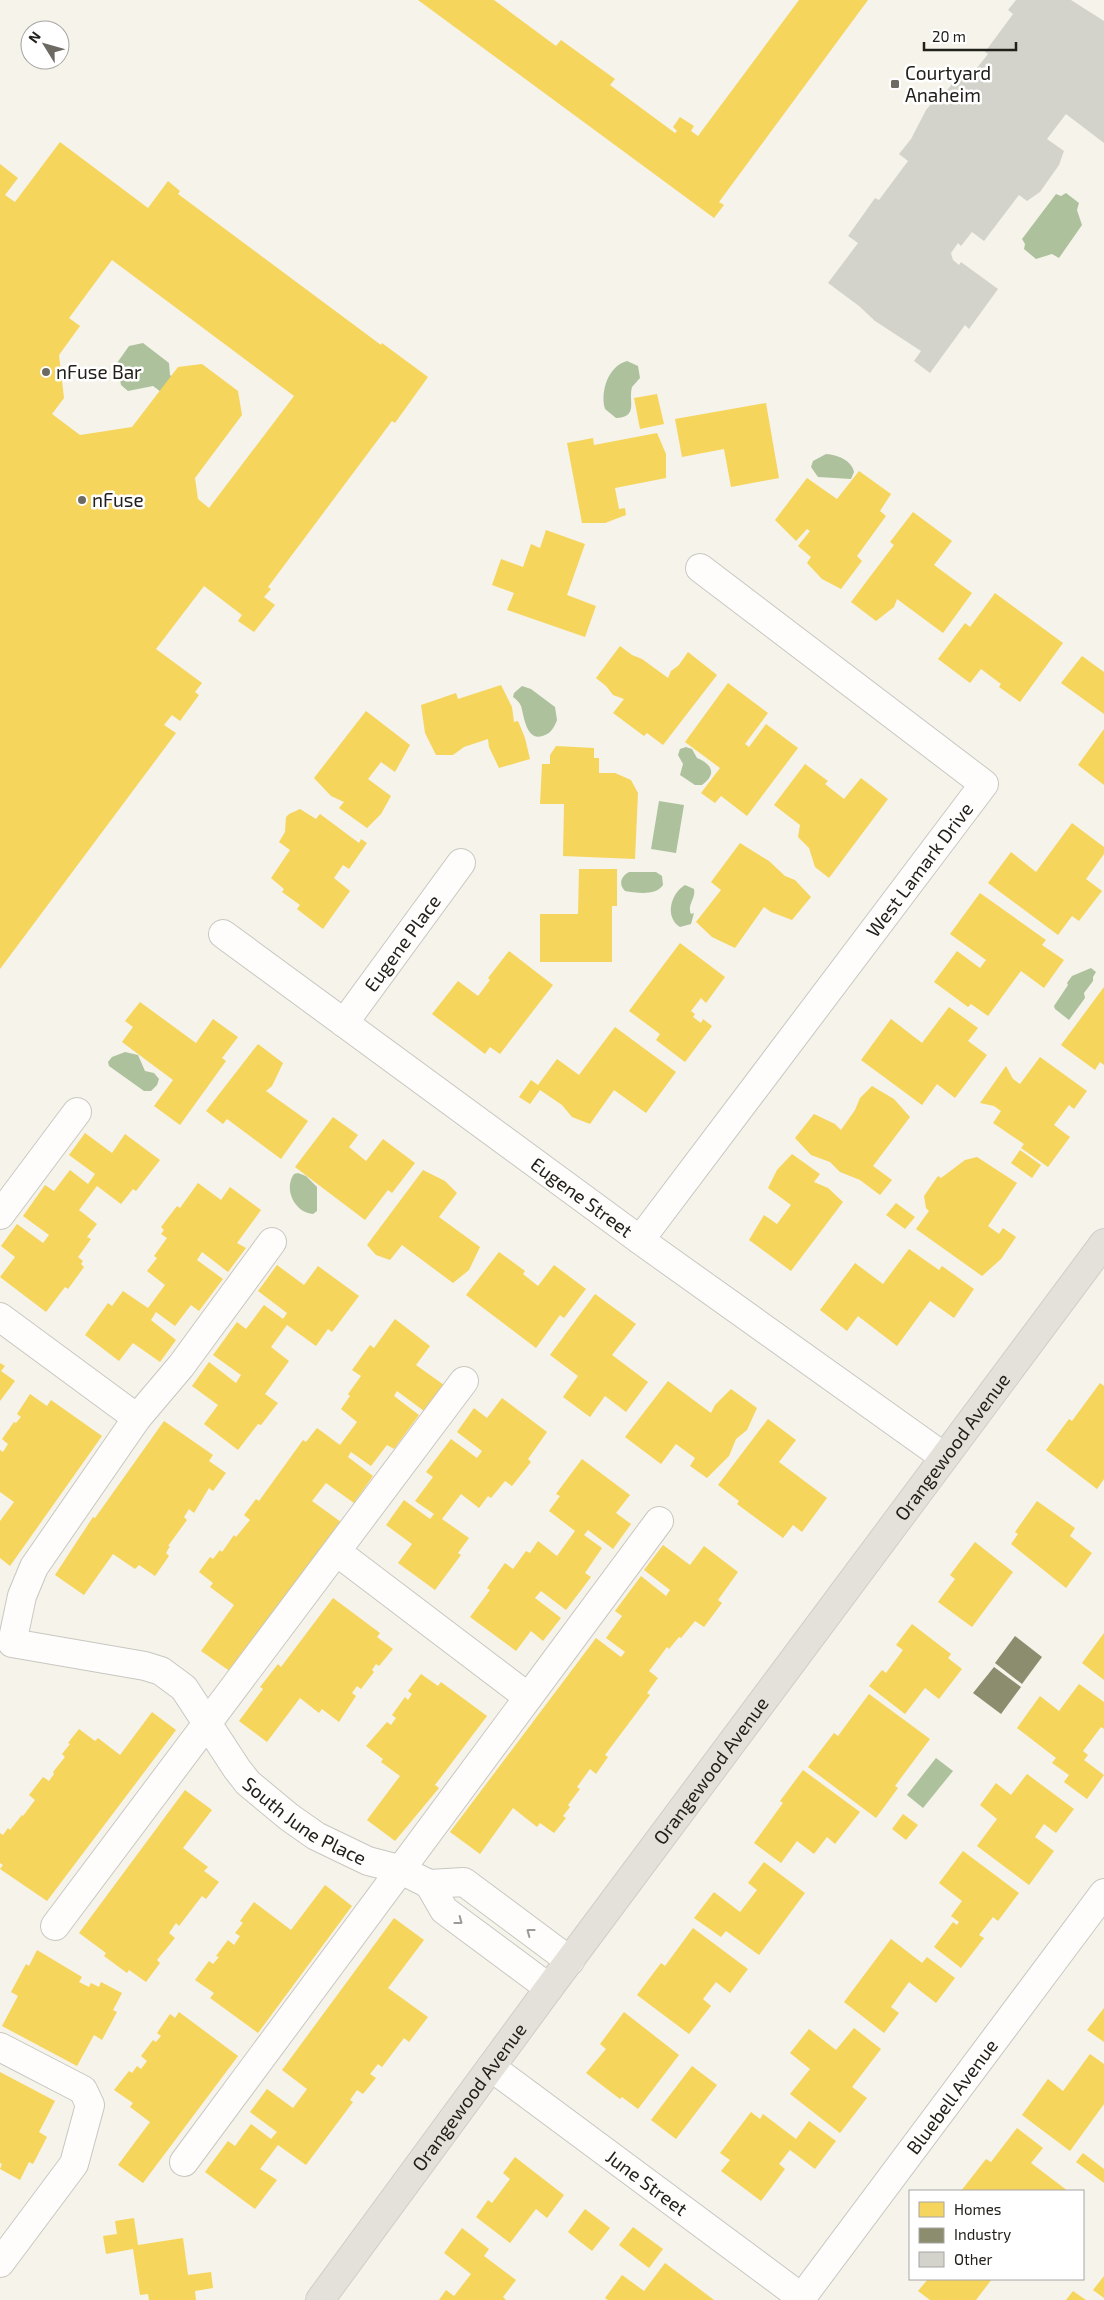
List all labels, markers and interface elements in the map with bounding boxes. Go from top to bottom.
north arrow [20,20,70,70]
scale bar [924,20,1016,52]
text: 20 m [932,27,966,45]
text: N [24,28,44,46]
place label: Courtyard Anaheim [905,61,991,106]
marker: Courtyard Anaheim [889,78,901,90]
place label: nFuse Bar [56,360,142,383]
marker: nFuse Bar [40,366,52,378]
place label: nFuse [92,488,144,511]
marker: nFuse [76,494,88,506]
street label: West Lamark Drive [861,797,977,941]
street label: Eugene Place [359,890,445,996]
street label: Eugene Street [527,1152,637,1242]
street label: Orangewood Avenue [889,1368,1014,1525]
street label: Orangewood Avenue [648,1692,773,1849]
street label: South June Place [238,1772,370,1869]
one-way arrow [453,1915,462,1924]
one-way arrow [526,1929,536,1938]
street label: Orangewood Avenue [407,2018,531,2175]
street label: Bluebell Avenue [901,2034,1002,2158]
street label: June Street [602,2145,692,2220]
legend [909,2190,1084,2280]
text: Homes [954,2200,1001,2218]
text: Industry [954,2225,1011,2243]
text: Other [954,2250,993,2268]

